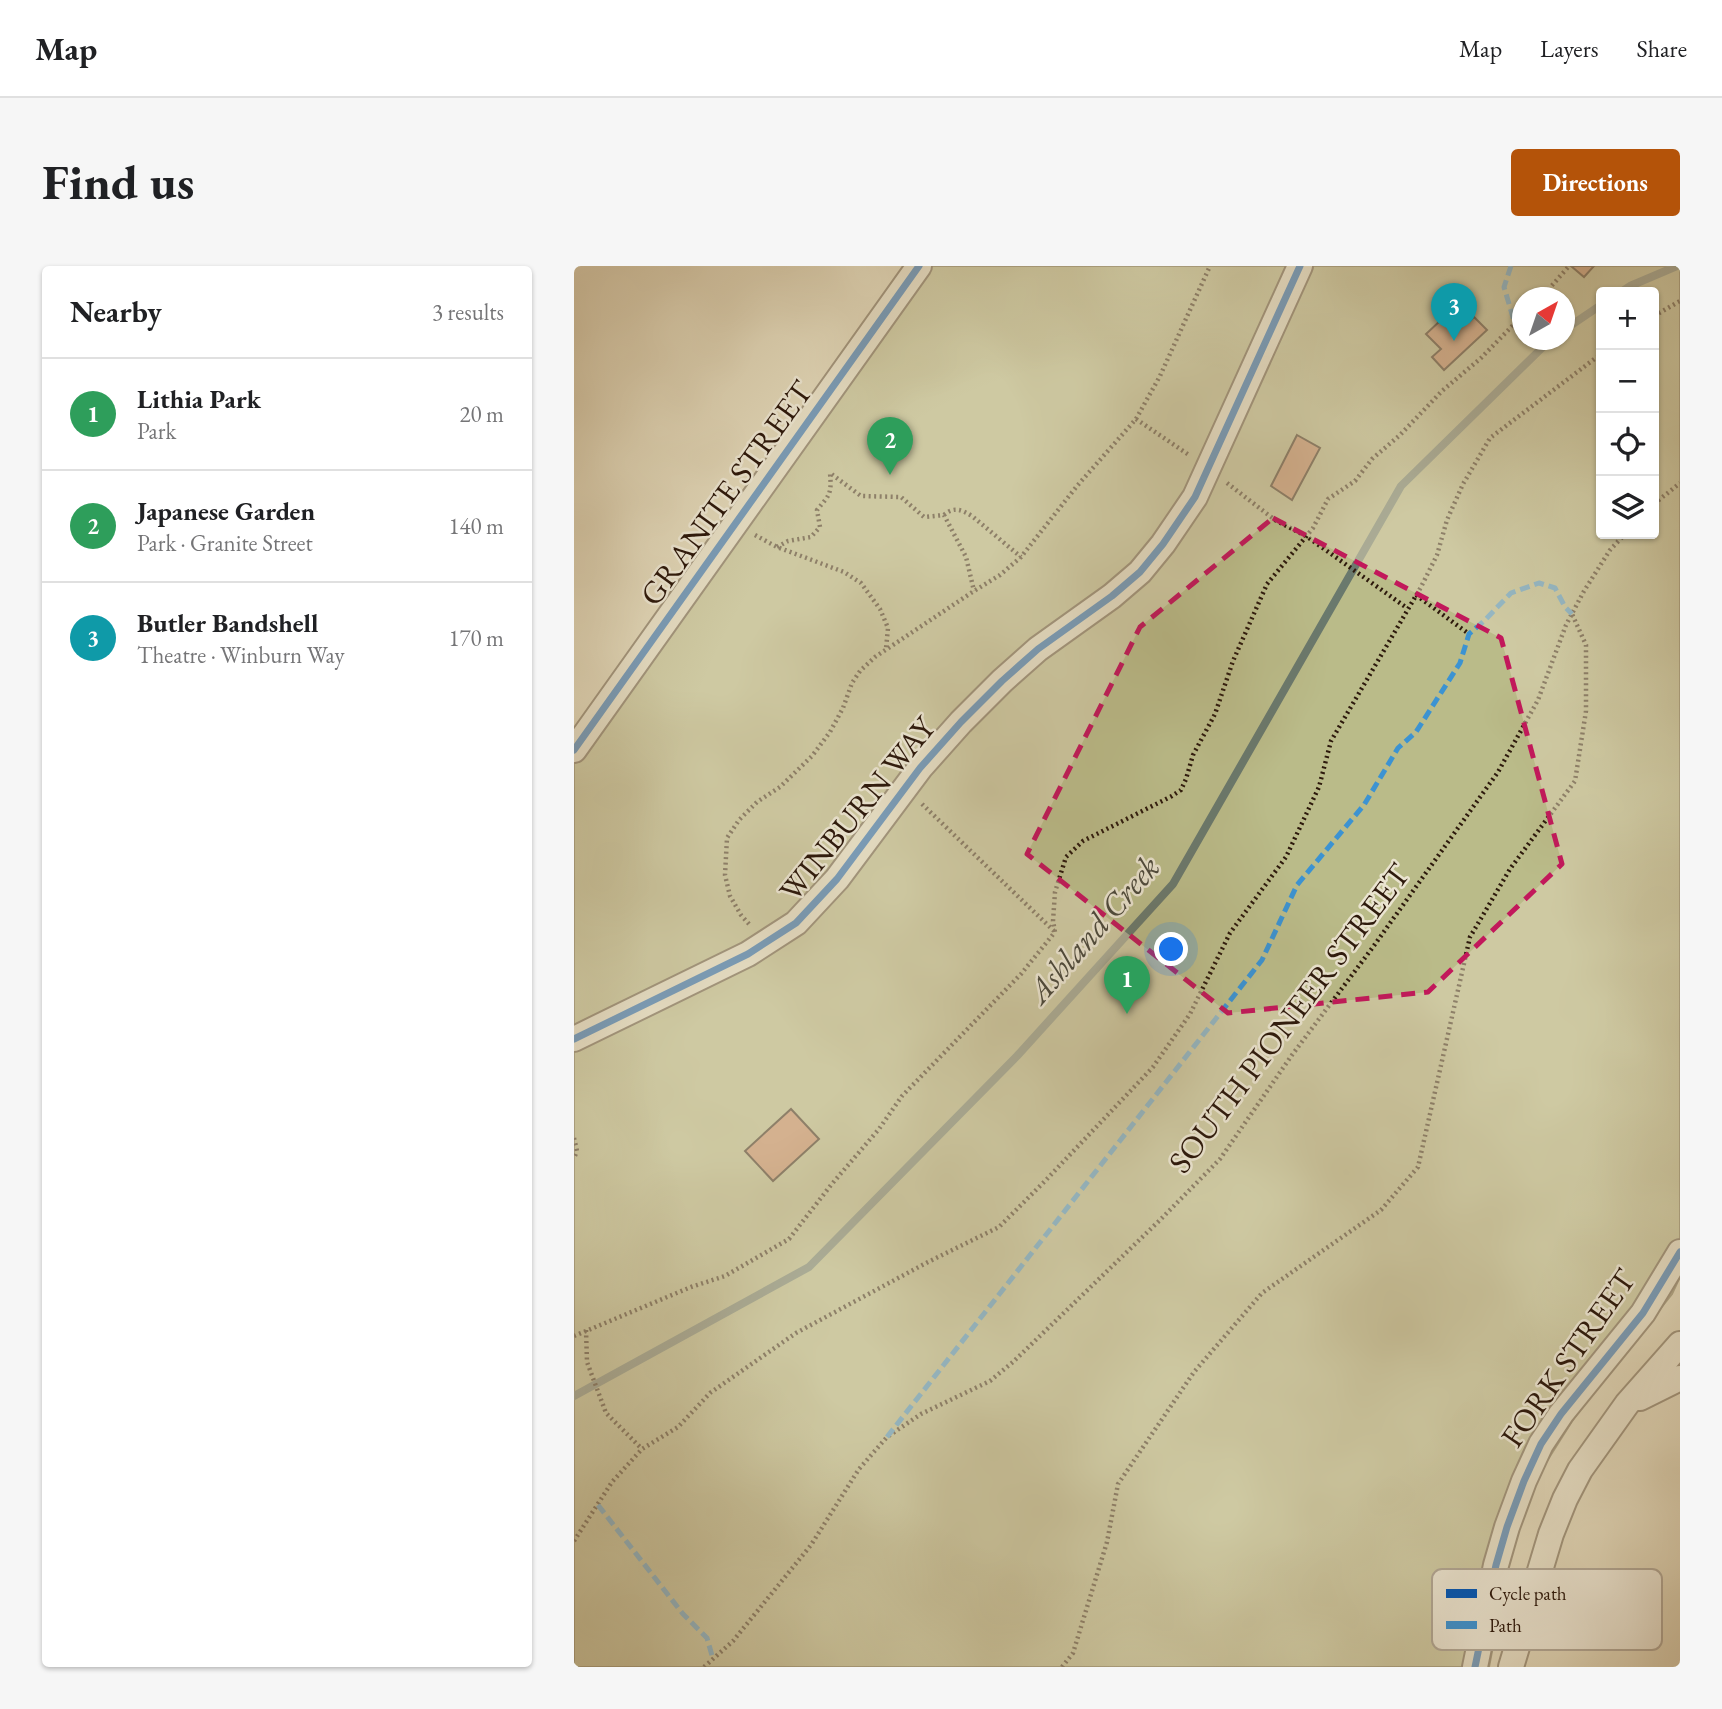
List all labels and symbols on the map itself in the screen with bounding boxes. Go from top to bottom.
pin: 3 [1431,283,1477,341]
north arrow [1512,287,1575,350]
street label: GRANITE STREET [630,372,822,614]
pin: 2 [867,417,913,475]
street label: WINBURN WAY [770,707,945,910]
water label: Ashland Creek [1015,846,1169,1014]
street label: SOUTH PIONEER STREET [1159,854,1420,1181]
your location [1154,932,1188,966]
pin: 1 [1104,956,1150,1014]
street label: FORK STREET [1491,1260,1645,1455]
legend [1432,1569,1662,1650]
text: Cycle path [1489,1581,1567,1606]
text: Path [1489,1613,1522,1638]

